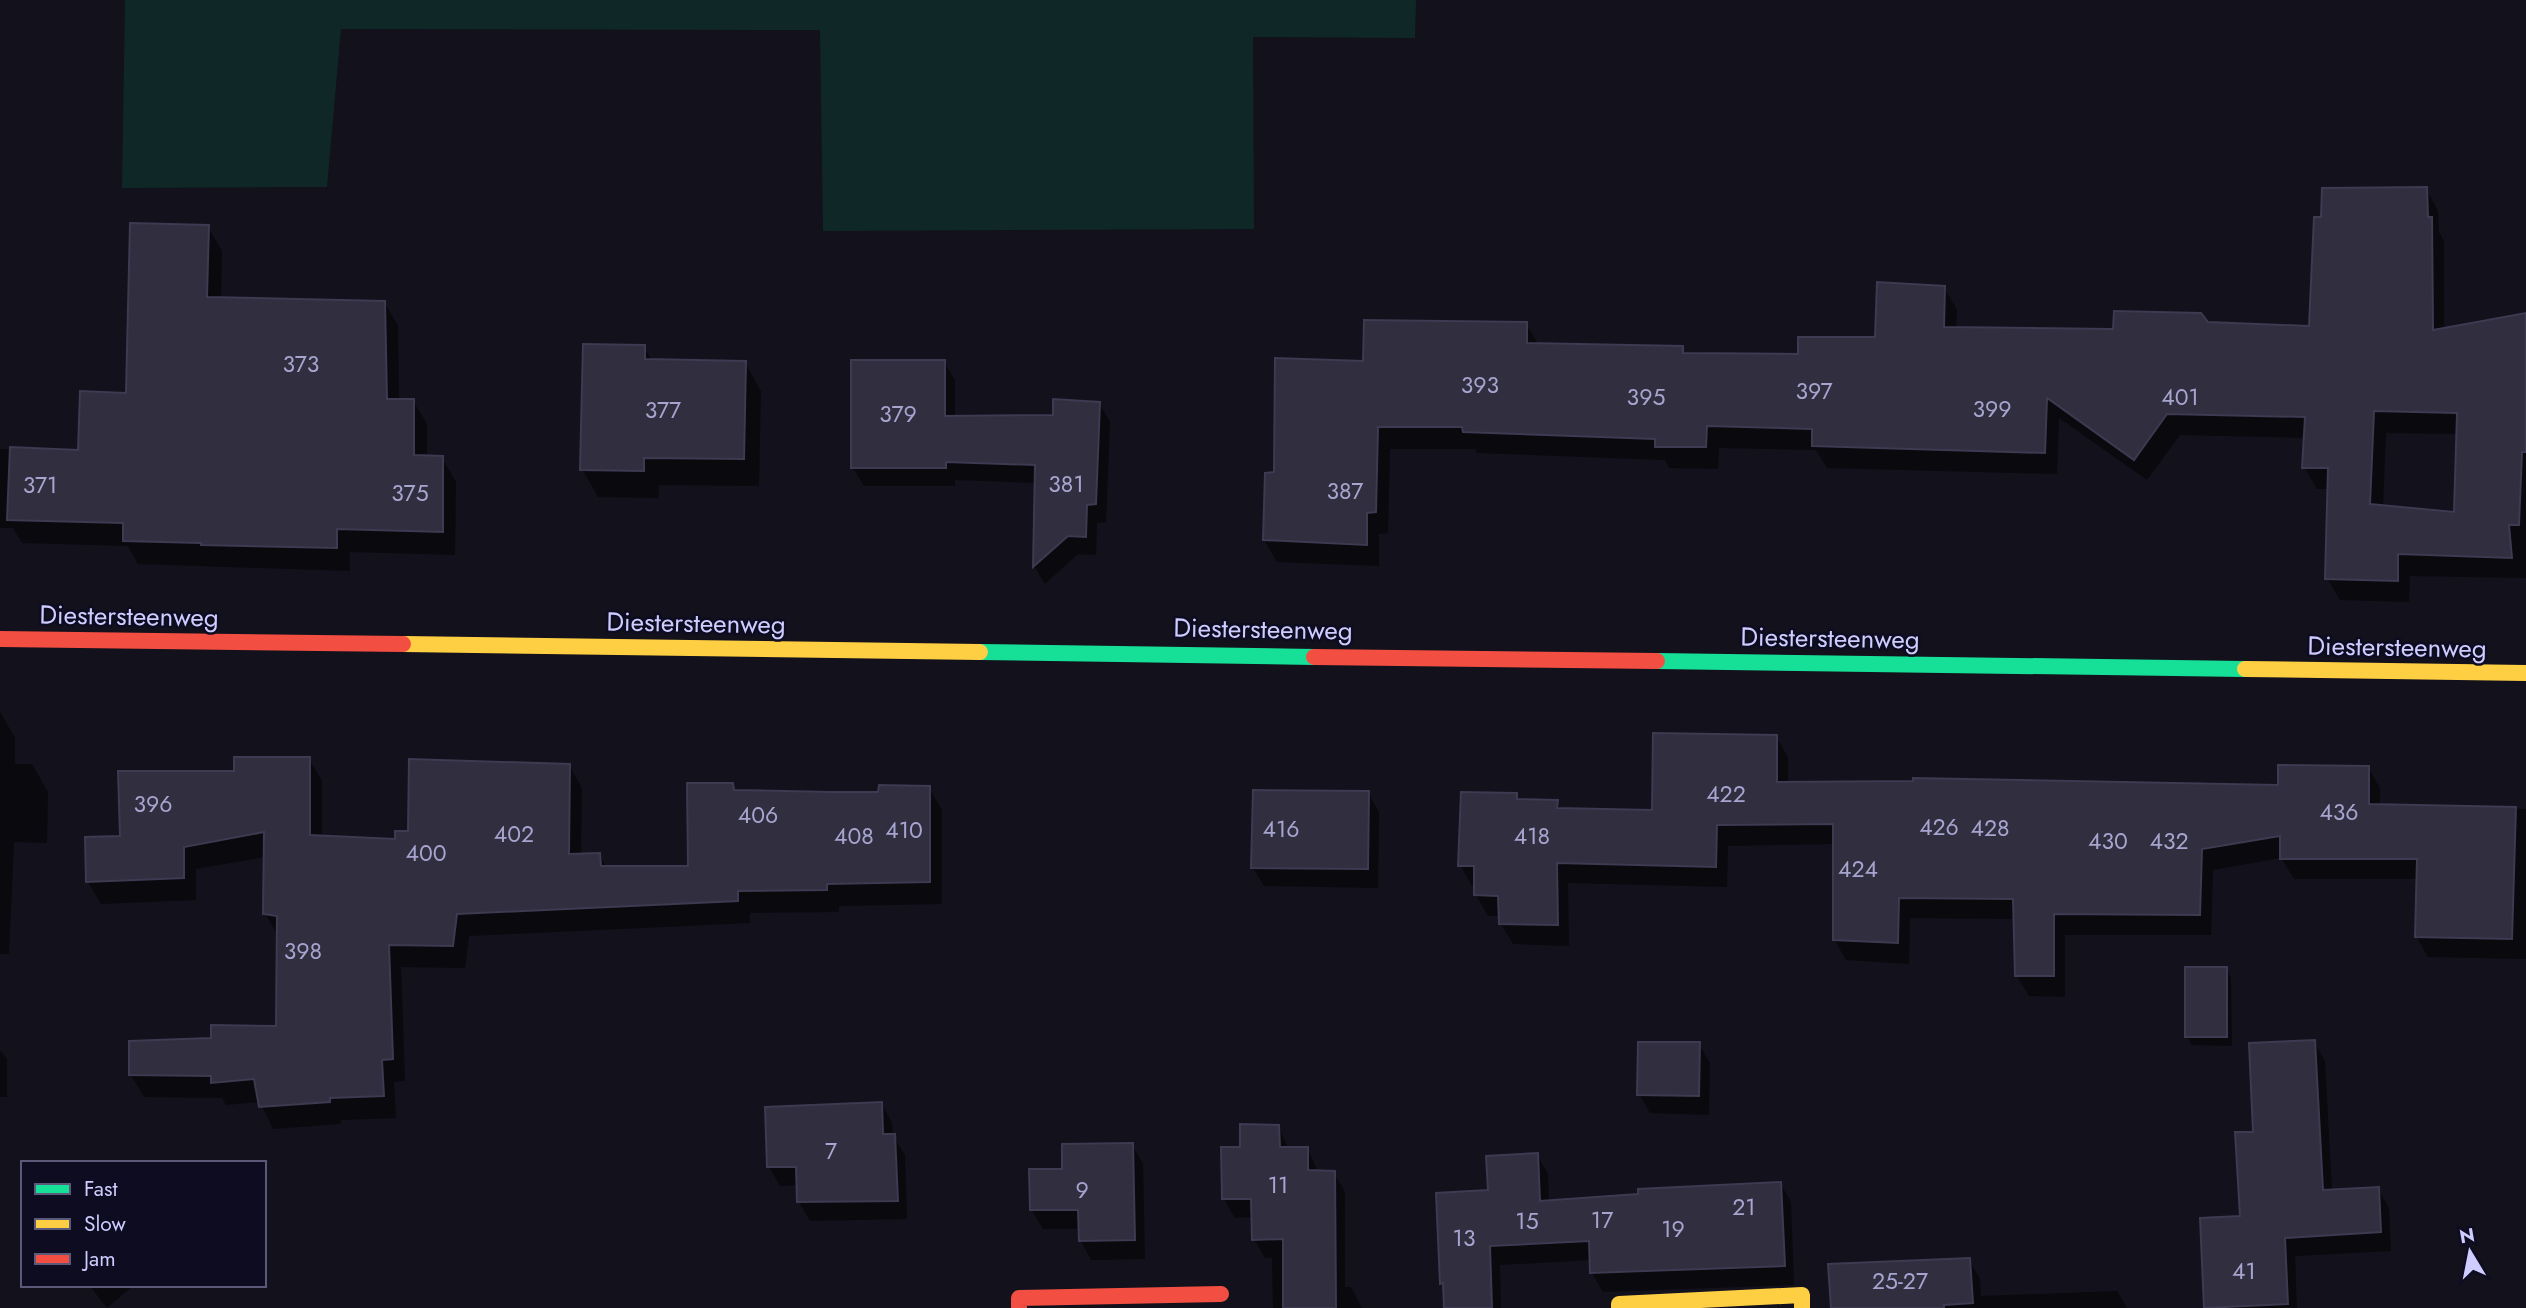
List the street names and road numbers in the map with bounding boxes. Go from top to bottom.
street label: Diestersteenweg [39,595,219,637]
street label: Diestersteenweg [606,602,786,644]
street label: Diestersteenweg [1173,608,1353,650]
street label: Diestersteenweg [1740,617,1920,659]
street label: Diestersteenweg [2307,626,2487,668]

